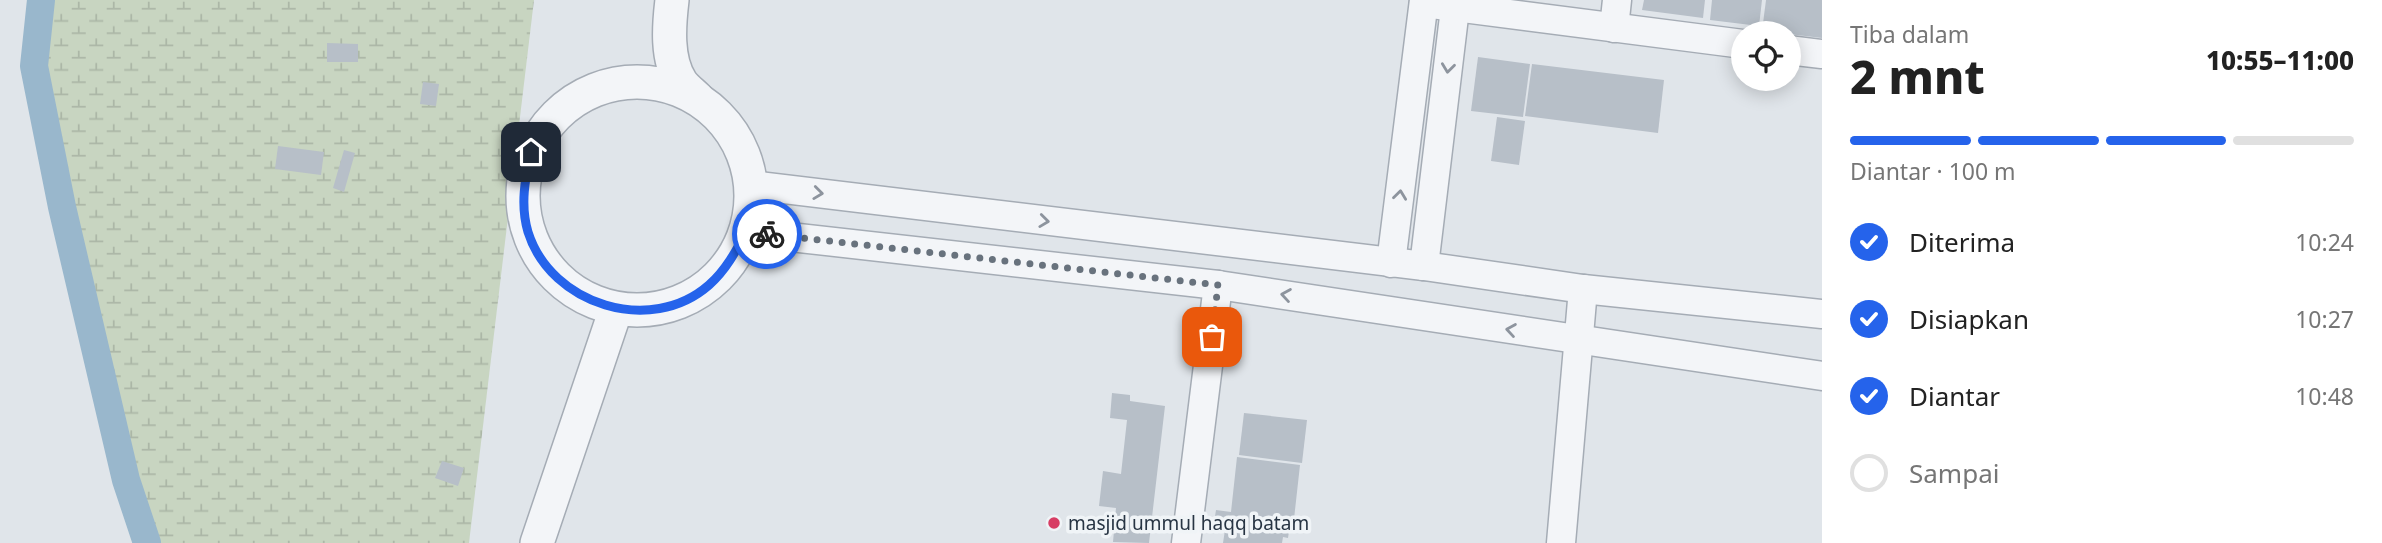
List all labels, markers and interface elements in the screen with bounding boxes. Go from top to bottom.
text: Tiba dalam [1850,18,1969,50]
map controls [1731,21,1801,91]
button: locate [1731,21,1801,91]
text: 10:55–11:00 [2206,42,2354,78]
text: 2 mnt [1850,45,1985,107]
one-way arrow [1440,62,1455,74]
pin [501,122,561,182]
icon: home [512,133,550,171]
text: Diantar · 100 m [1850,155,2016,187]
one-way arrow [813,186,824,201]
one-way arrow [1392,189,1407,201]
courier [732,199,802,269]
one-way arrow [1038,213,1050,228]
icon: bike [748,215,786,253]
icon: check [1850,223,1888,261]
text: Diterima [1909,224,2015,260]
text: 10:24 [2295,226,2354,258]
one-way arrow [1280,288,1292,303]
icon: check [1850,300,1888,338]
text: Disiapkan [1909,301,2029,337]
text: 10:27 [2295,303,2354,335]
pin [1182,307,1242,367]
icon: bag [1193,318,1231,356]
one-way arrow [1505,323,1517,338]
icon: check [1850,377,1888,415]
text: Diantar [1909,378,2000,414]
text: 10:48 [2295,380,2354,412]
text: Sampai [1909,455,1999,491]
place label: masjid ummul haqq batam [1068,510,1309,536]
marker: masjid ummul haqq batam [1046,515,1062,531]

